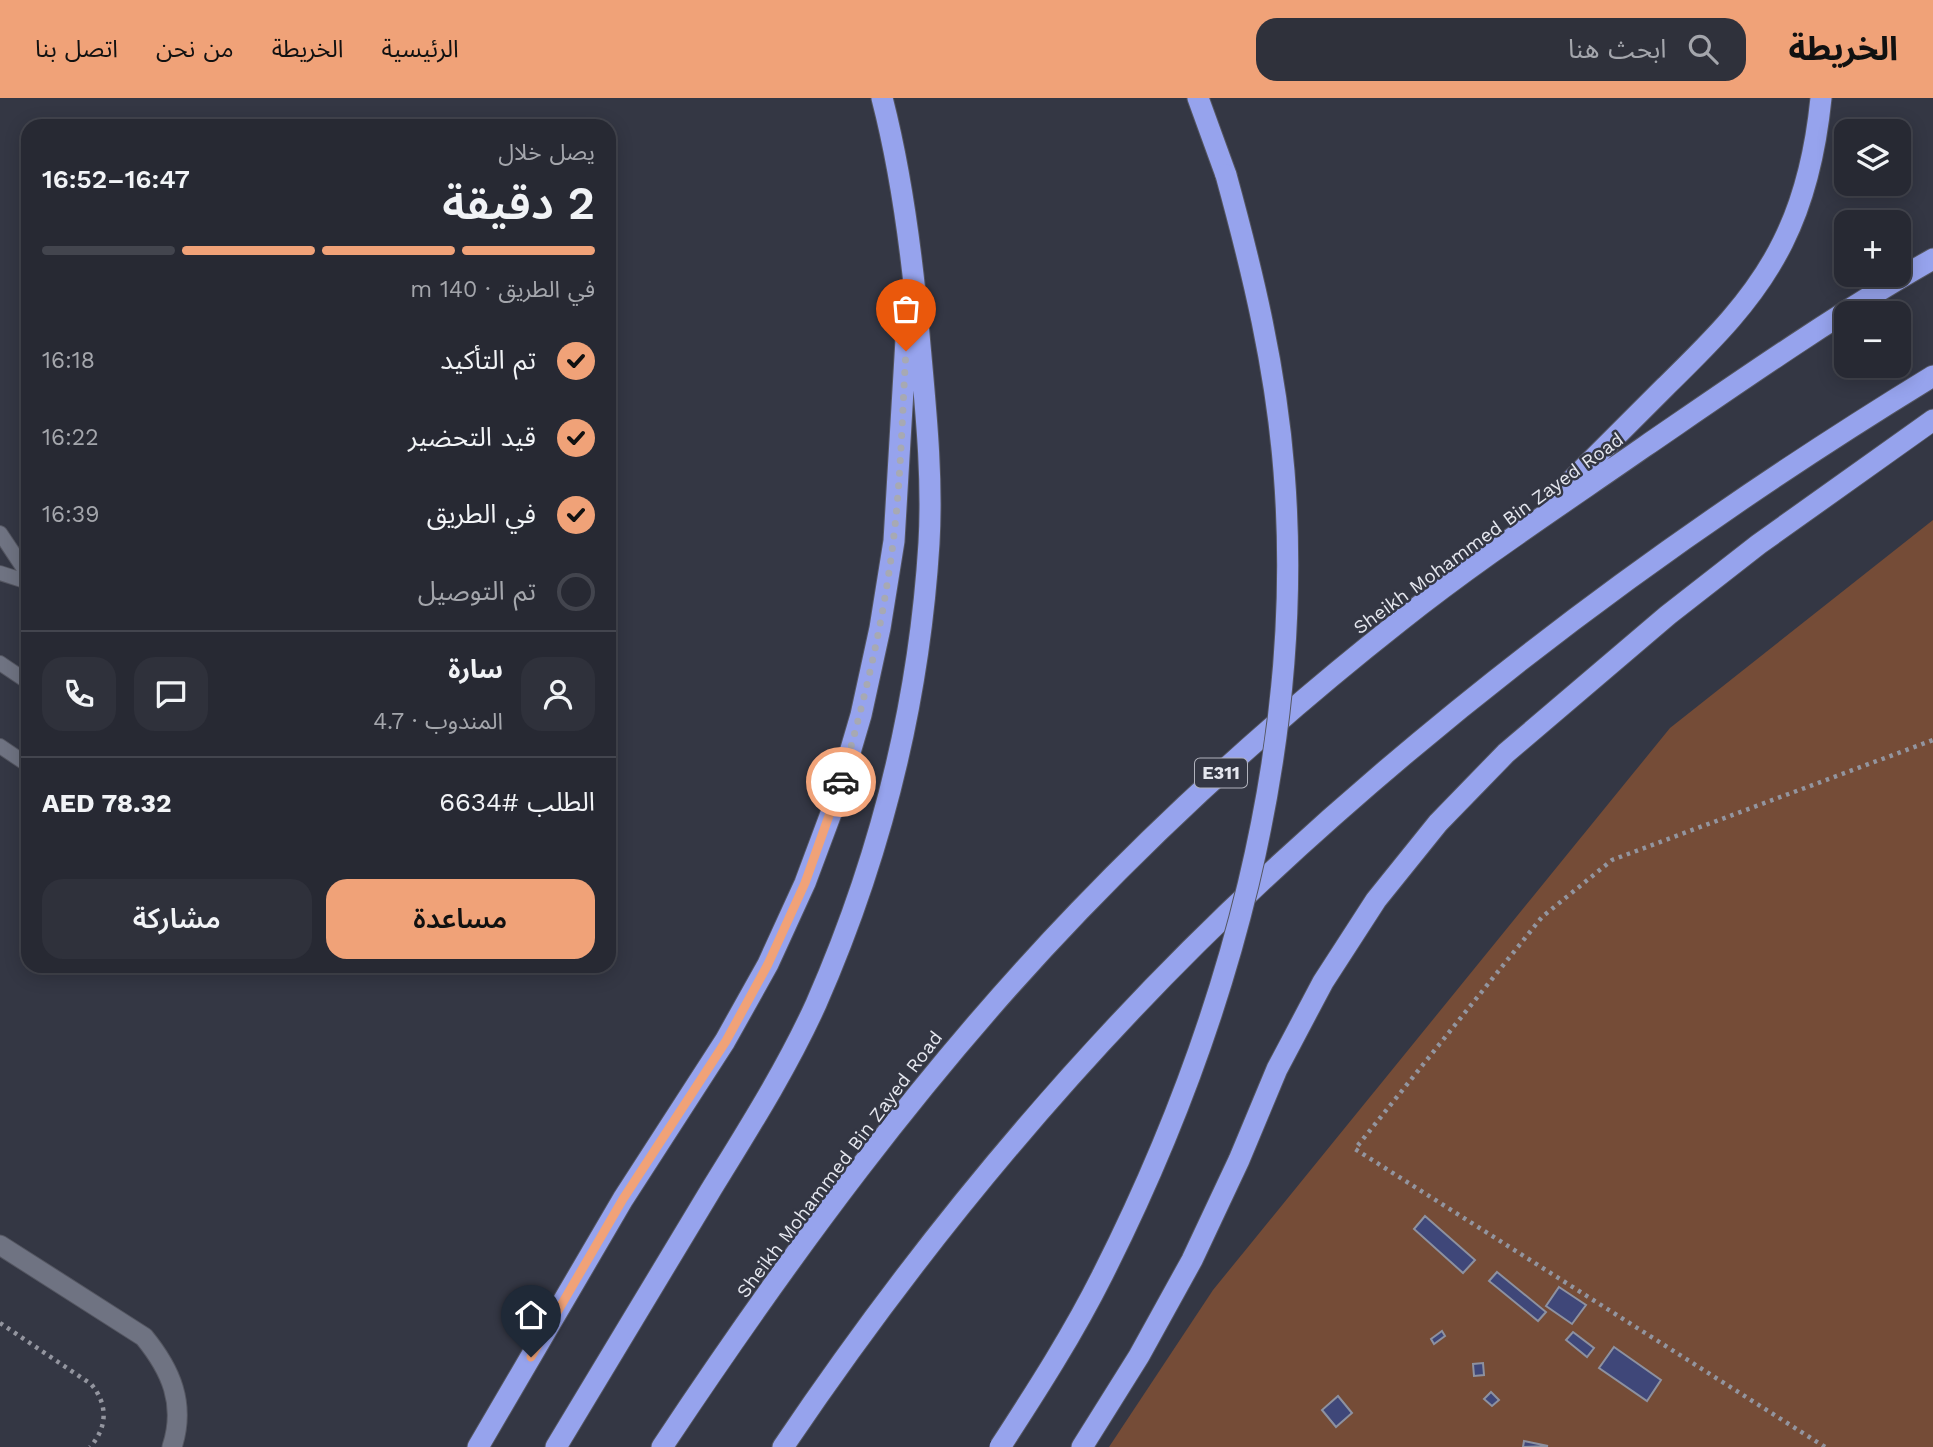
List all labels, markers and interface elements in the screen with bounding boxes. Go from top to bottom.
search box [1256,18,1746,81]
text: الخريطة [1788,29,1898,68]
icon: search [1684,30,1722,68]
text: ابحث هنا [1568,34,1666,64]
text: اتصل بنا [35,35,118,63]
text: من نحن [156,35,234,63]
text: الخريطة [272,35,344,63]
text: الرئيسية [382,35,459,63]
map controls [1834,119,1911,378]
button: layers [1834,119,1911,196]
text: يصل خلال [498,139,595,166]
text: 16:47–16:52 [42,164,190,194]
text: 2 دقيقة [442,176,595,230]
button: + [1834,210,1911,287]
text: في الطريق · 140 m [410,276,595,303]
pin [876,279,936,351]
icon: bag [887,290,925,328]
button: − [1834,301,1911,378]
icon: check [557,342,595,380]
text: تم التأكيد [440,345,536,375]
text: 16:18 [42,347,95,374]
icon: check [557,419,595,457]
text: قيد التحضير [408,422,536,452]
text: 16:22 [42,424,99,451]
street label: Sheikh Mohammed Bin Zayed Road [1349,428,1628,639]
icon: check [557,496,595,534]
text: في الطريق [427,499,536,529]
text: 16:39 [42,501,99,528]
text: تم التوصيل [418,576,536,606]
text: سارة [448,654,503,684]
button: phone [42,657,116,731]
button: chat [134,657,208,731]
button: person [521,657,595,731]
text: المندوب · 4.7 [373,708,503,735]
courier [806,747,876,817]
road number: E311 [1195,758,1247,788]
icon: car [822,763,860,801]
text: الطلب #6634 [439,787,595,817]
text: AED 78.32 [42,788,171,818]
button: مشاركة [42,879,312,959]
button: مساعدة [326,879,595,959]
street label: Sheikh Mohammed Bin Zayed Road [732,1026,947,1302]
pin [501,1285,561,1357]
icon: home [512,1296,550,1334]

